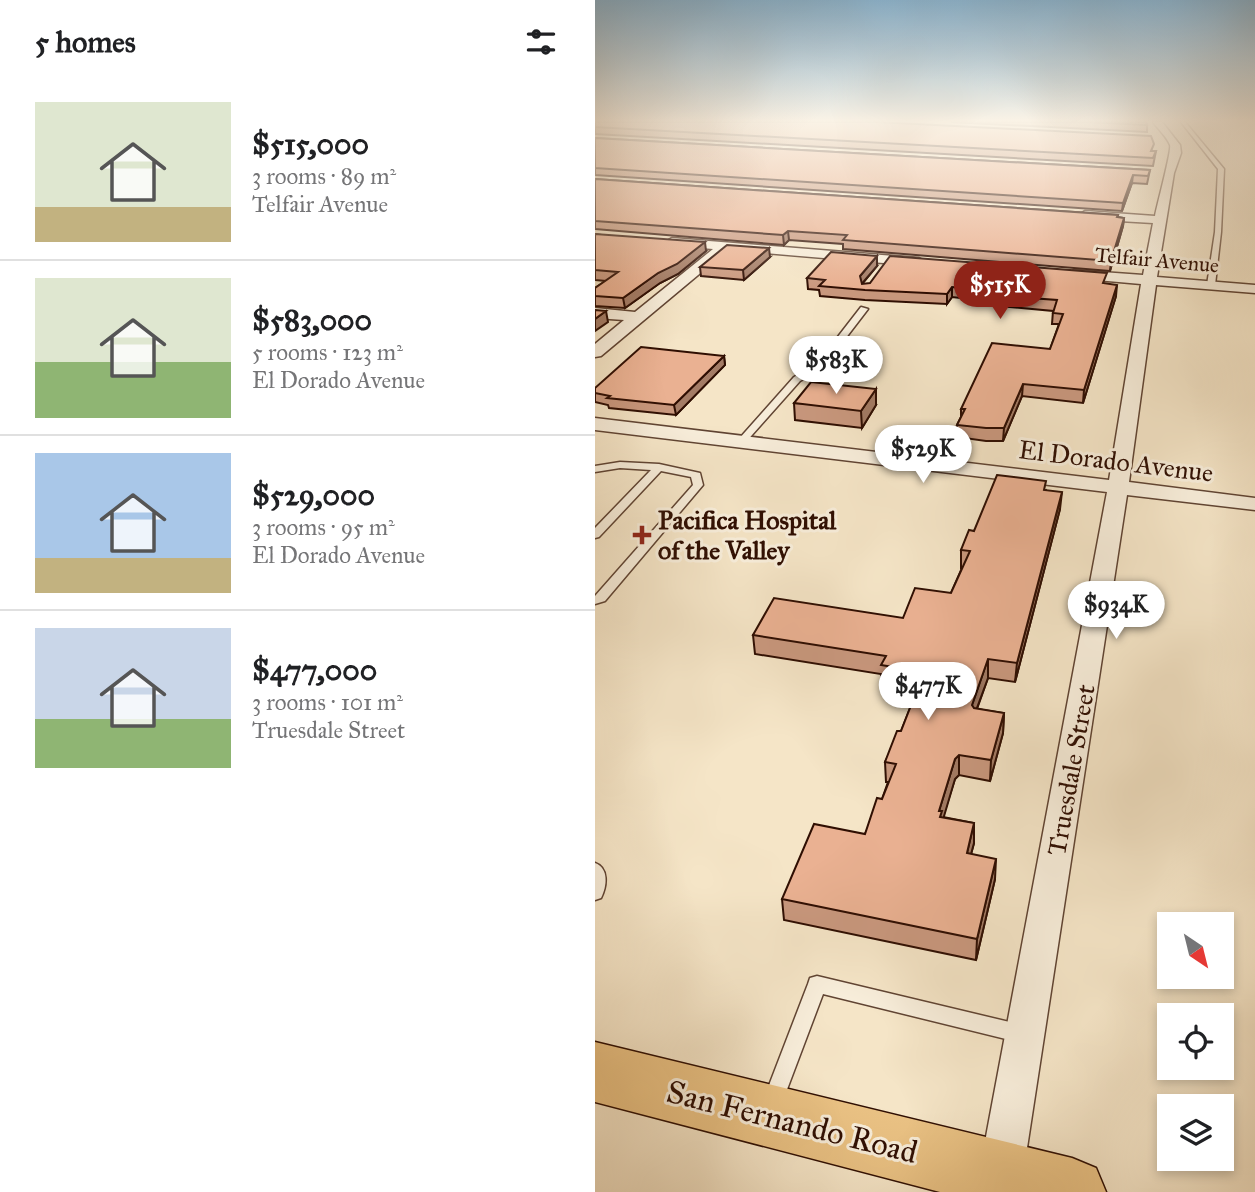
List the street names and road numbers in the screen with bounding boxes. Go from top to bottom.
street label: Telfair Avenue [1094,242,1220,278]
street label: El Dorado Avenue [1017,433,1215,489]
street label: Truesdale Street [1040,682,1102,858]
street label: San Fernando Road [662,1072,922,1172]

